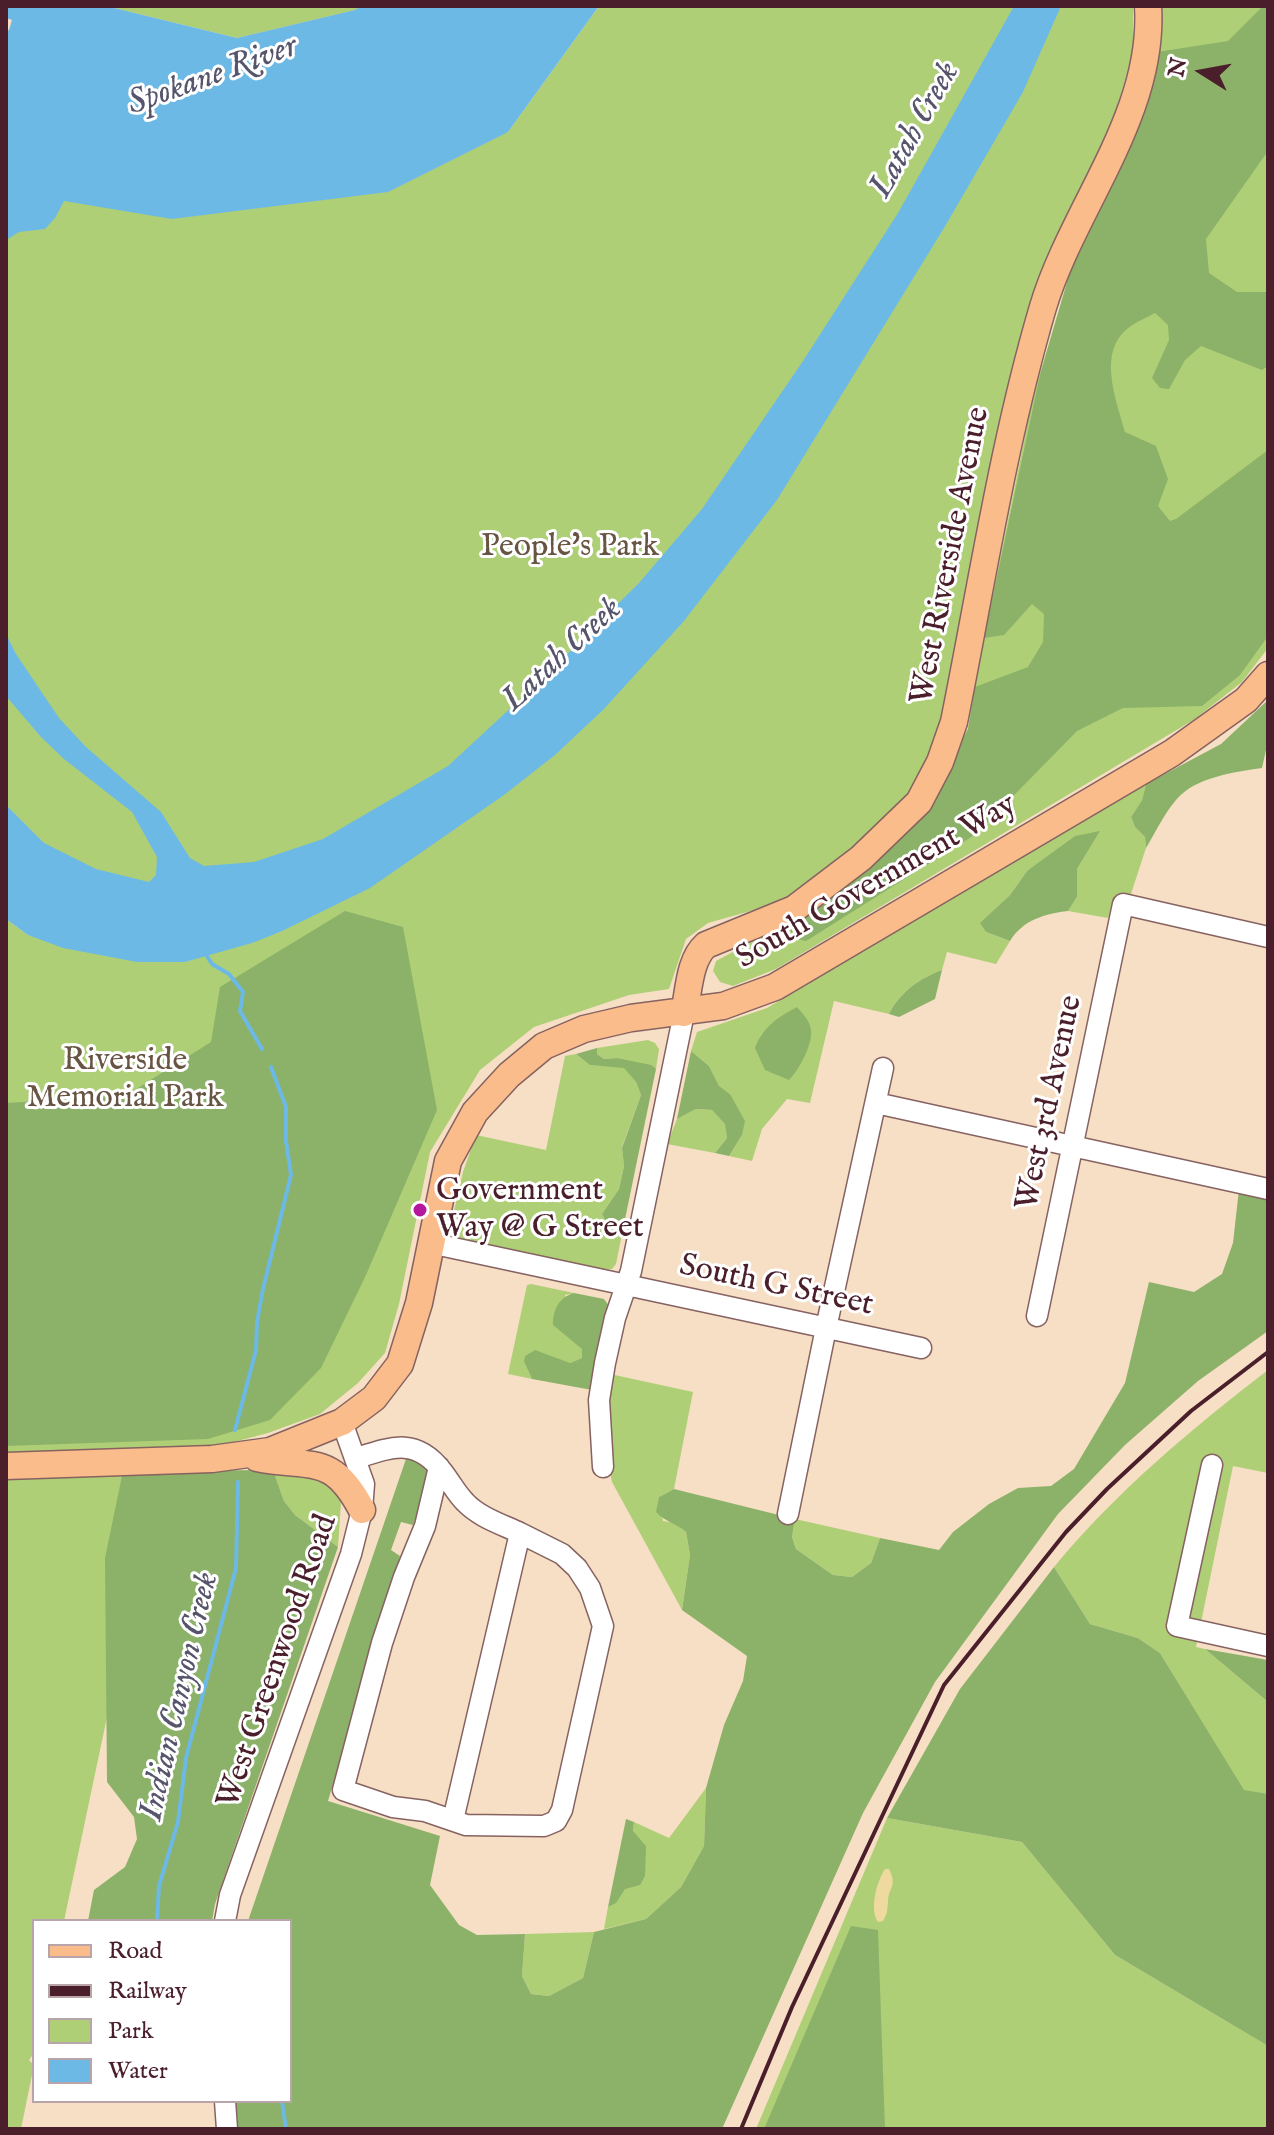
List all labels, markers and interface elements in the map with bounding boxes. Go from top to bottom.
water label: Spokane River [123,27,303,127]
north arrow [1162,32,1242,112]
text: N [1163,55,1194,79]
water label: Latah Creek [862,56,970,206]
street label: West Riverside Avenue [904,404,1000,708]
park label: People's Park [481,529,659,567]
water label: Latah Creek [495,590,631,722]
street label: South Government Way [730,787,1024,979]
street label: West 3rd Avenue [1010,992,1092,1214]
park label: Riverside Memorial Park [26,1043,224,1118]
place label: Government Way @ G Street [436,1173,644,1248]
marker: Government Way @ G Street [411,1201,429,1219]
street label: South G Street [676,1248,876,1326]
street label: West Greenwood Road [211,1510,347,1814]
water label: Indian Canyon Creek [133,1569,229,1825]
legend [32,1919,292,2103]
text: Road [108,1936,162,1967]
text: Railway [108,1976,187,2007]
text: Park [108,2016,154,2047]
text: Water [108,2056,168,2087]

